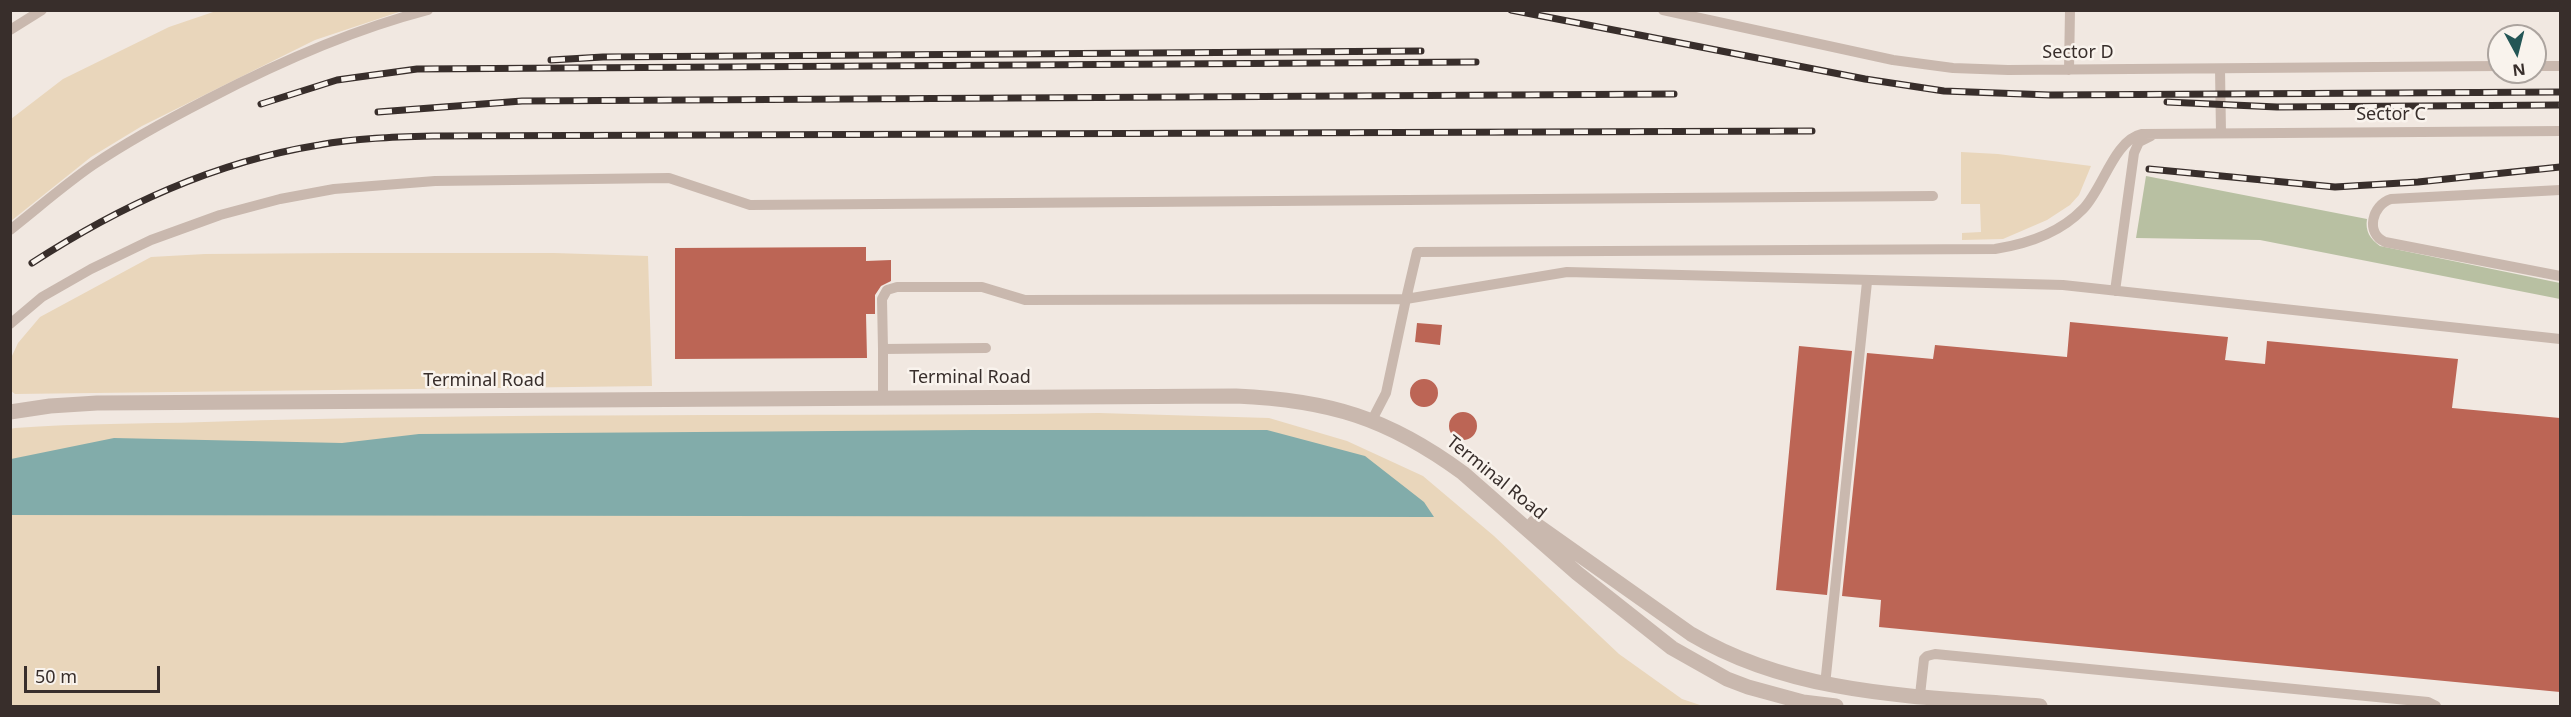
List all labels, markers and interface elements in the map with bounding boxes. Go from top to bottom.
north arrow [2487,24,2547,84]
street label: Sector D [2042,42,2114,64]
text: N [2511,58,2527,82]
street label: Sector C [2356,104,2426,126]
street label: Terminal Road [909,367,1031,389]
street label: Terminal Road [423,370,545,392]
street label: Terminal Road [1442,431,1550,525]
scale bar [27,654,164,692]
text: 50 m [35,664,77,688]

